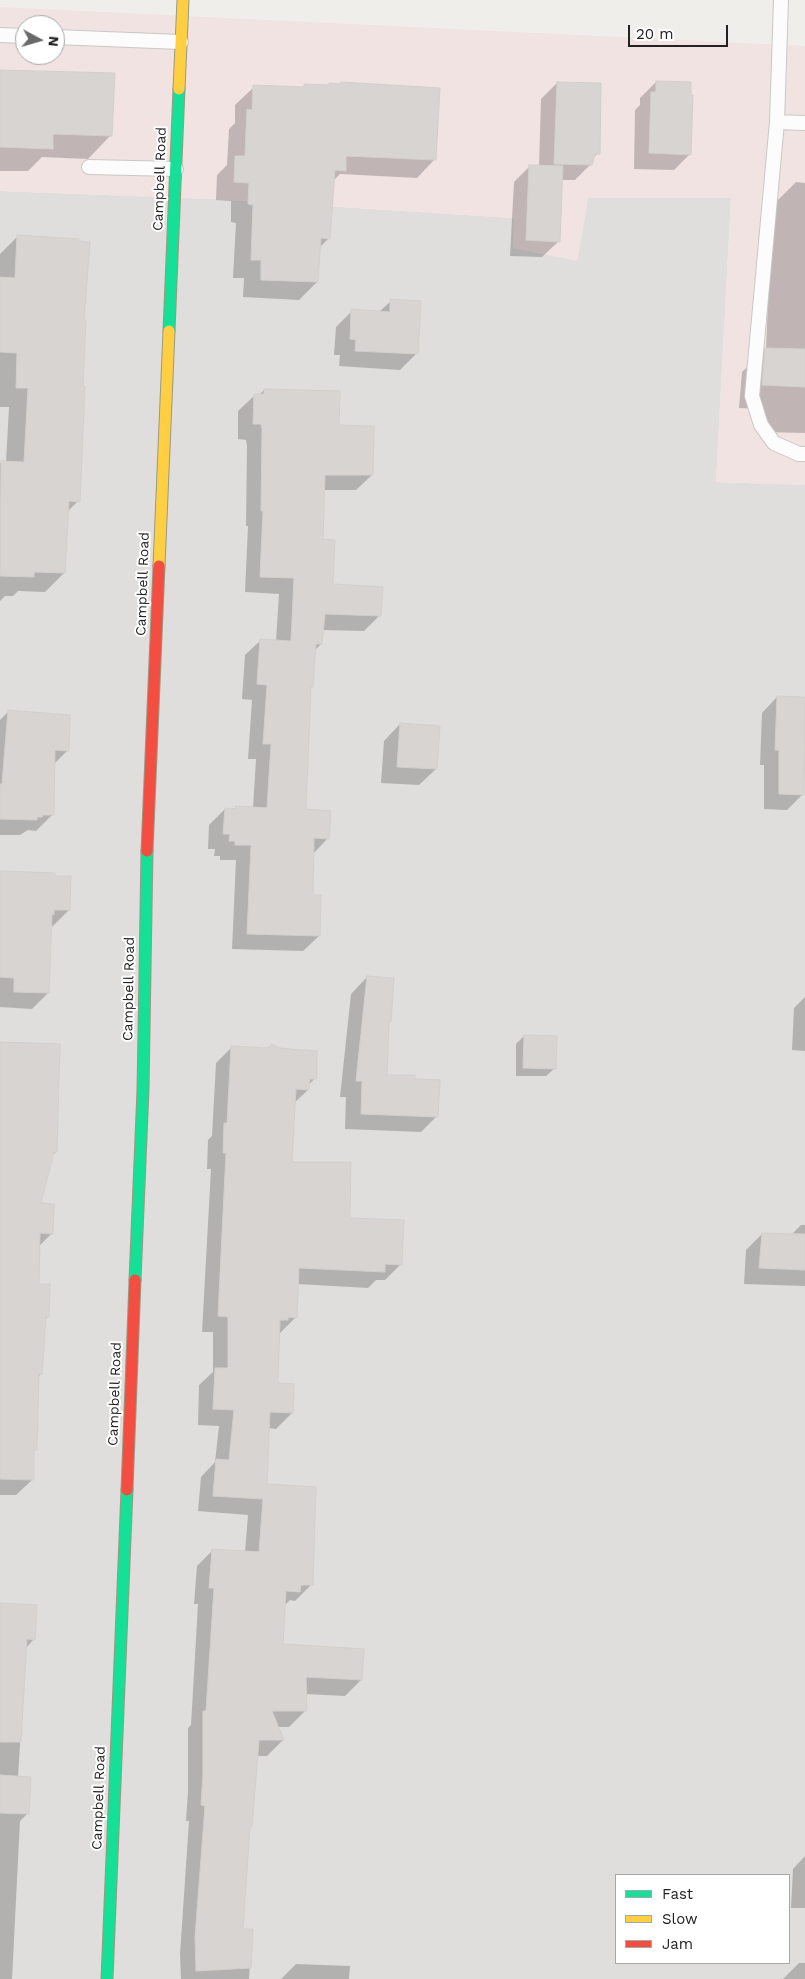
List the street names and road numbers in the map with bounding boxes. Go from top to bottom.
street label: Campbell Road [150,127,170,231]
street label: Campbell Road [133,532,153,636]
street label: Campbell Road [120,937,138,1041]
street label: Campbell Road [105,1342,125,1446]
street label: Campbell Road [89,1746,109,1850]

